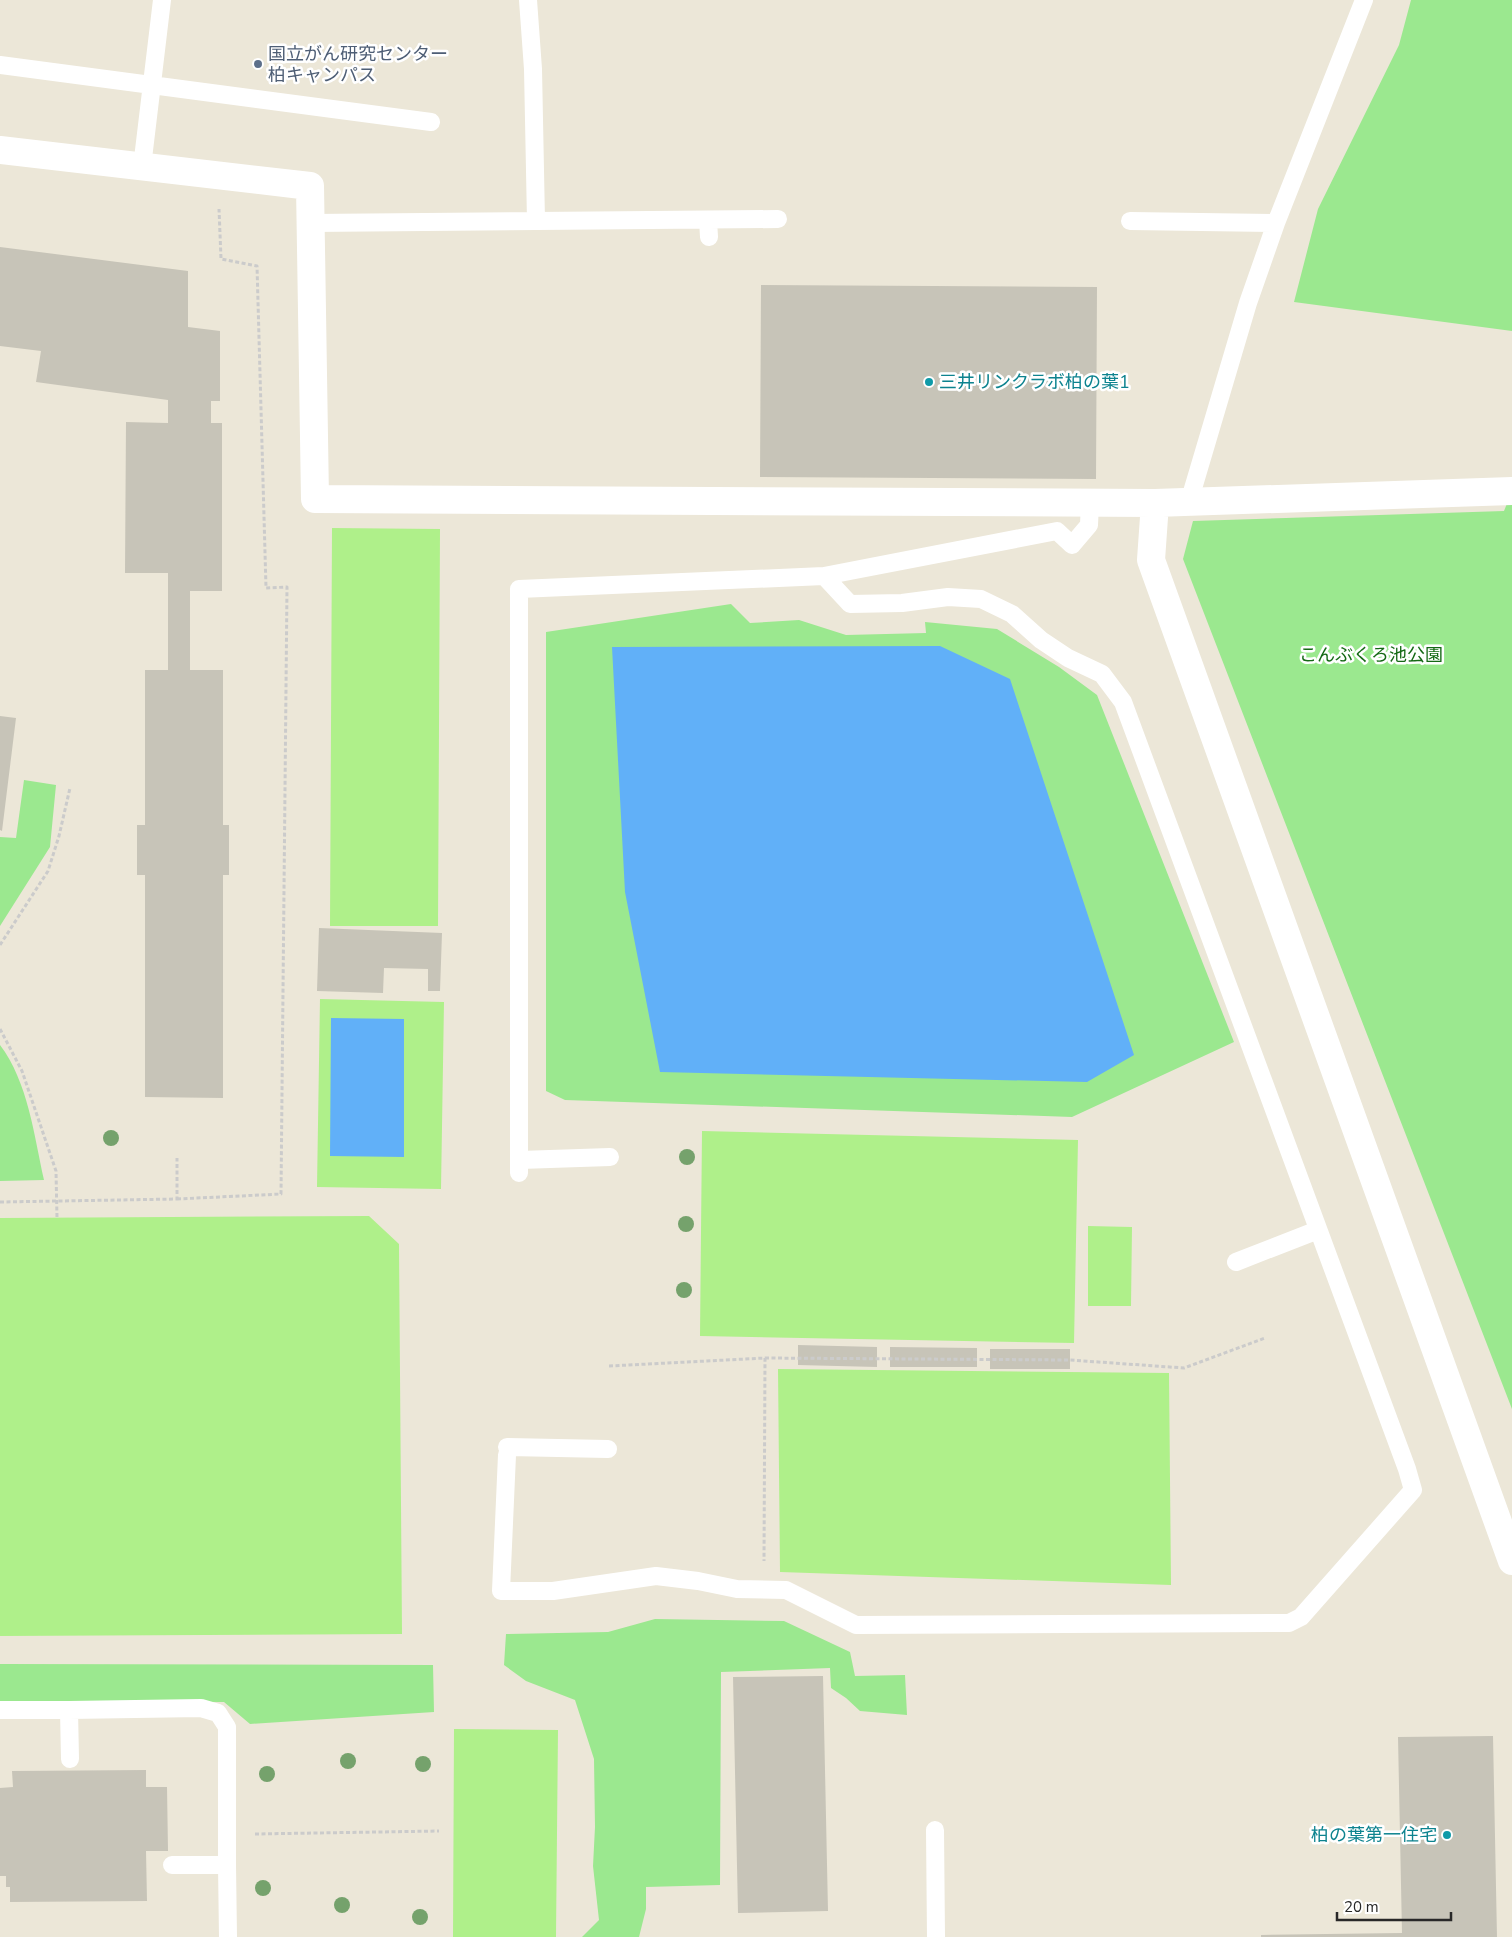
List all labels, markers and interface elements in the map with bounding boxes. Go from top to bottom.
place label: 国立がん研究センター 柏キャンパス [268,42,448,87]
marker: 国立がん研究センター 柏キャンパス [252,58,264,70]
place label: 三井リンクラボ柏の葉1 [939,370,1130,394]
marker: 三井リンクラボ柏の葉1 [923,376,935,388]
park label: こんぶくろ池公園 [1299,643,1443,667]
place label: 柏の葉第一住宅 [1311,1823,1437,1847]
marker: 柏の葉第一住宅 [1441,1829,1453,1841]
scale bar [1337,1890,1451,1922]
text: 20 m [1344,1897,1379,1917]

